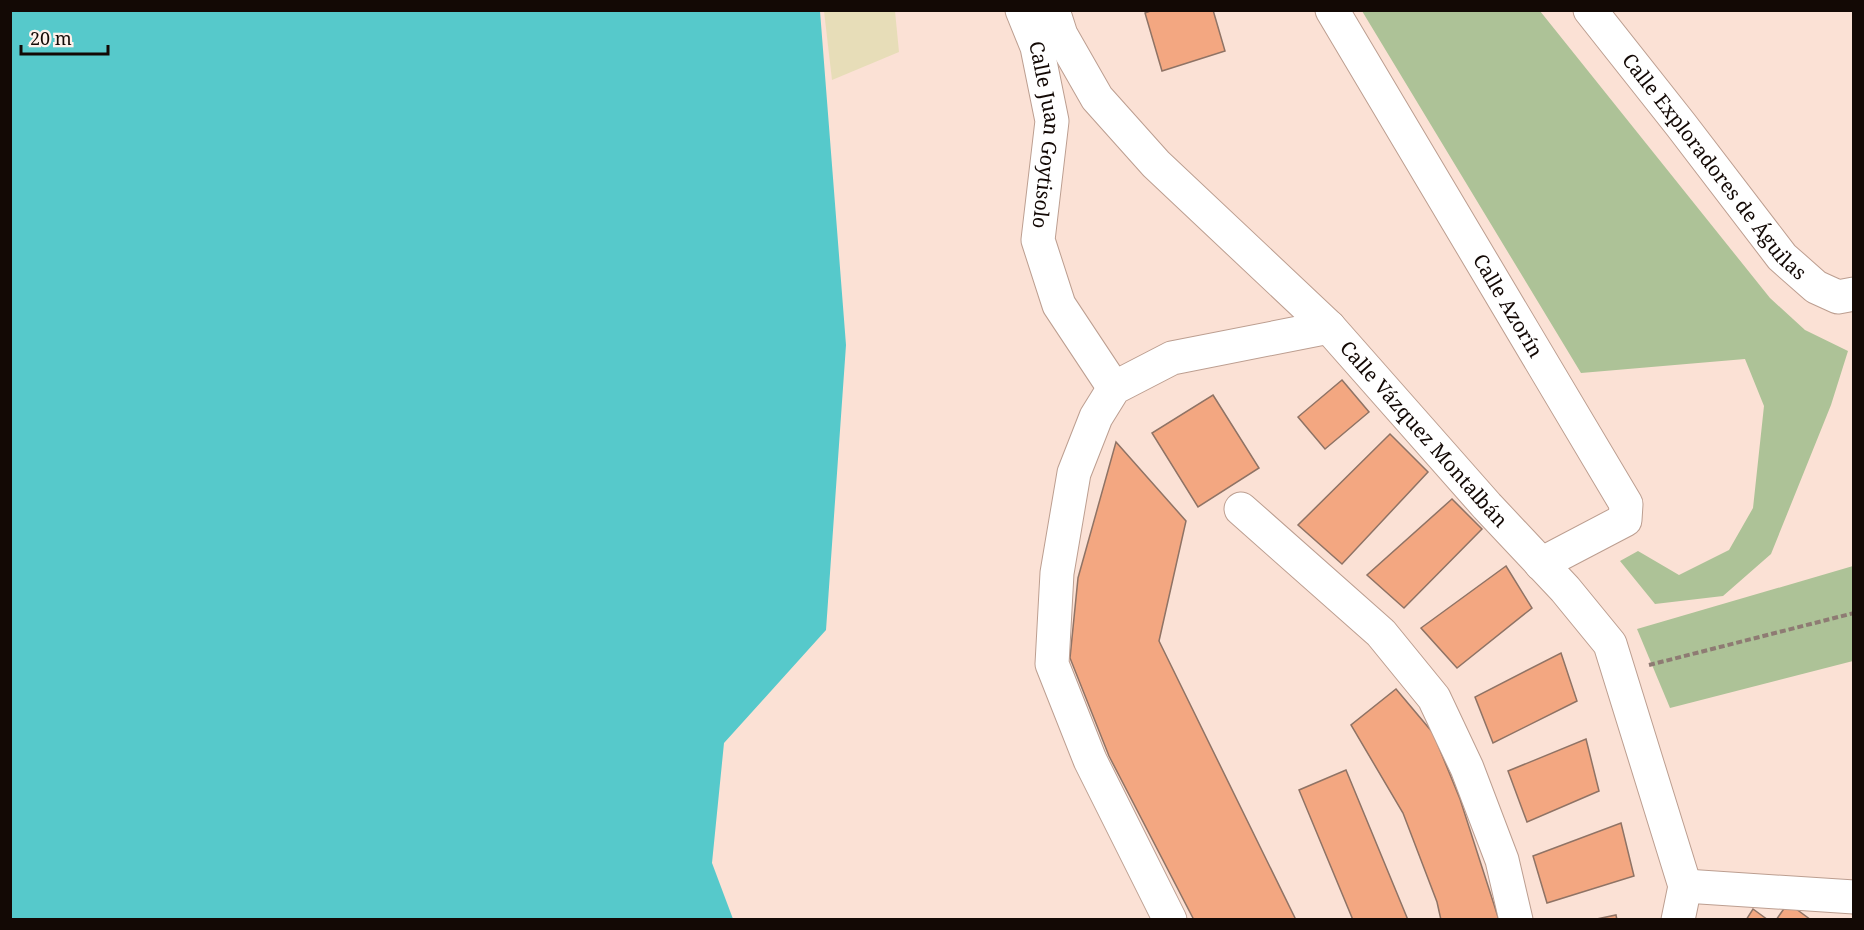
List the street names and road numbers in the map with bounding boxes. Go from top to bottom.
street label: Calle Juan Goytisolo [1023,39,1066,230]
street label: Calle Exploradores de Águilas [1616,47,1813,286]
street label: Calle Azorín [1467,248,1550,362]
street label: Calle Vázquez Montalbán [1334,335,1514,533]

